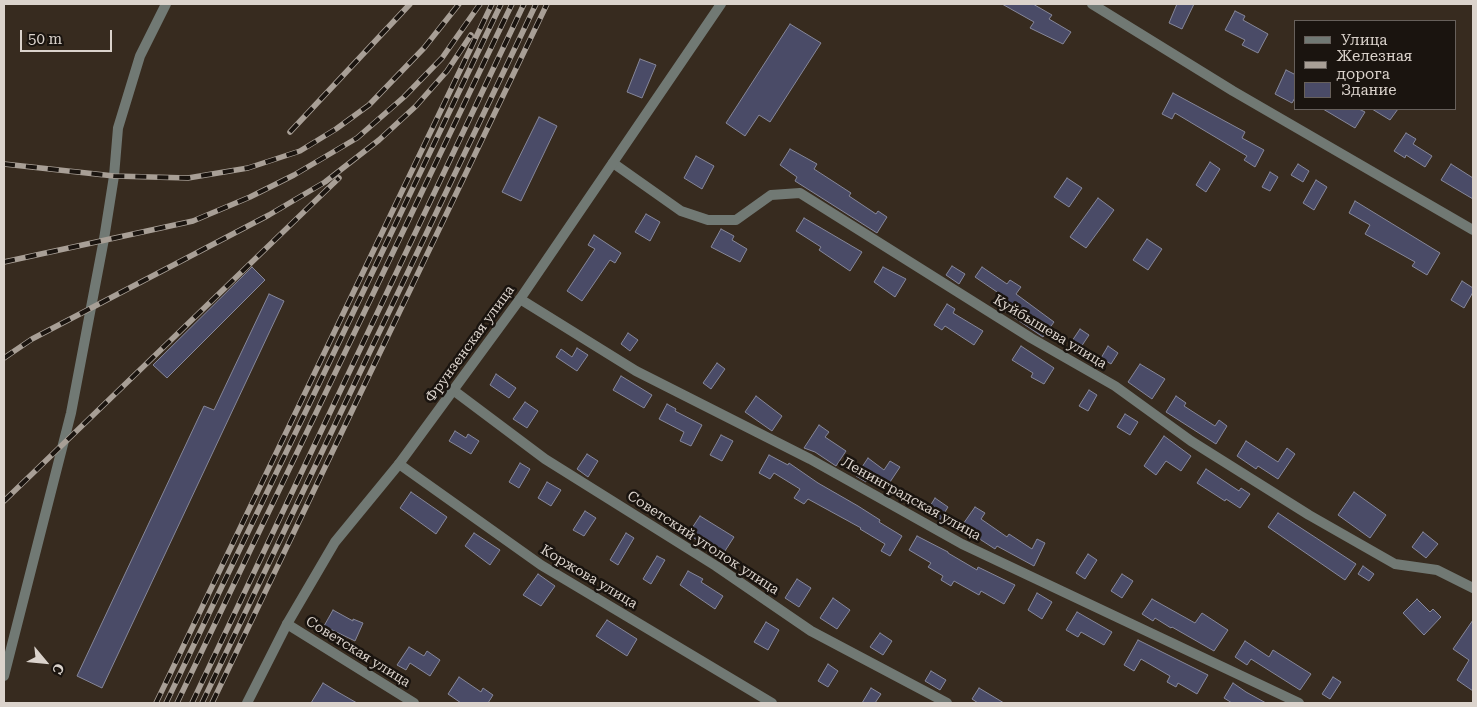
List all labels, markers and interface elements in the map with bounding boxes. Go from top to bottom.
scale bar [22,20,115,52]
legend [1294,20,1457,110]
text: 50 m [28,30,62,48]
text: Улица [1341,31,1387,49]
text: Железная дорога [1337,47,1412,83]
text: Здание [1341,81,1397,99]
street label: Фрунзенская улица [422,282,518,406]
street label: Куйбышева улица [990,291,1110,373]
street label: Ленинградская улица [838,454,984,544]
street label: Советский уголок улица [624,488,782,598]
street label: Коржова улица [538,541,640,613]
street label: Советская улица [303,613,413,691]
north arrow [20,637,70,687]
text: С [49,661,68,677]

